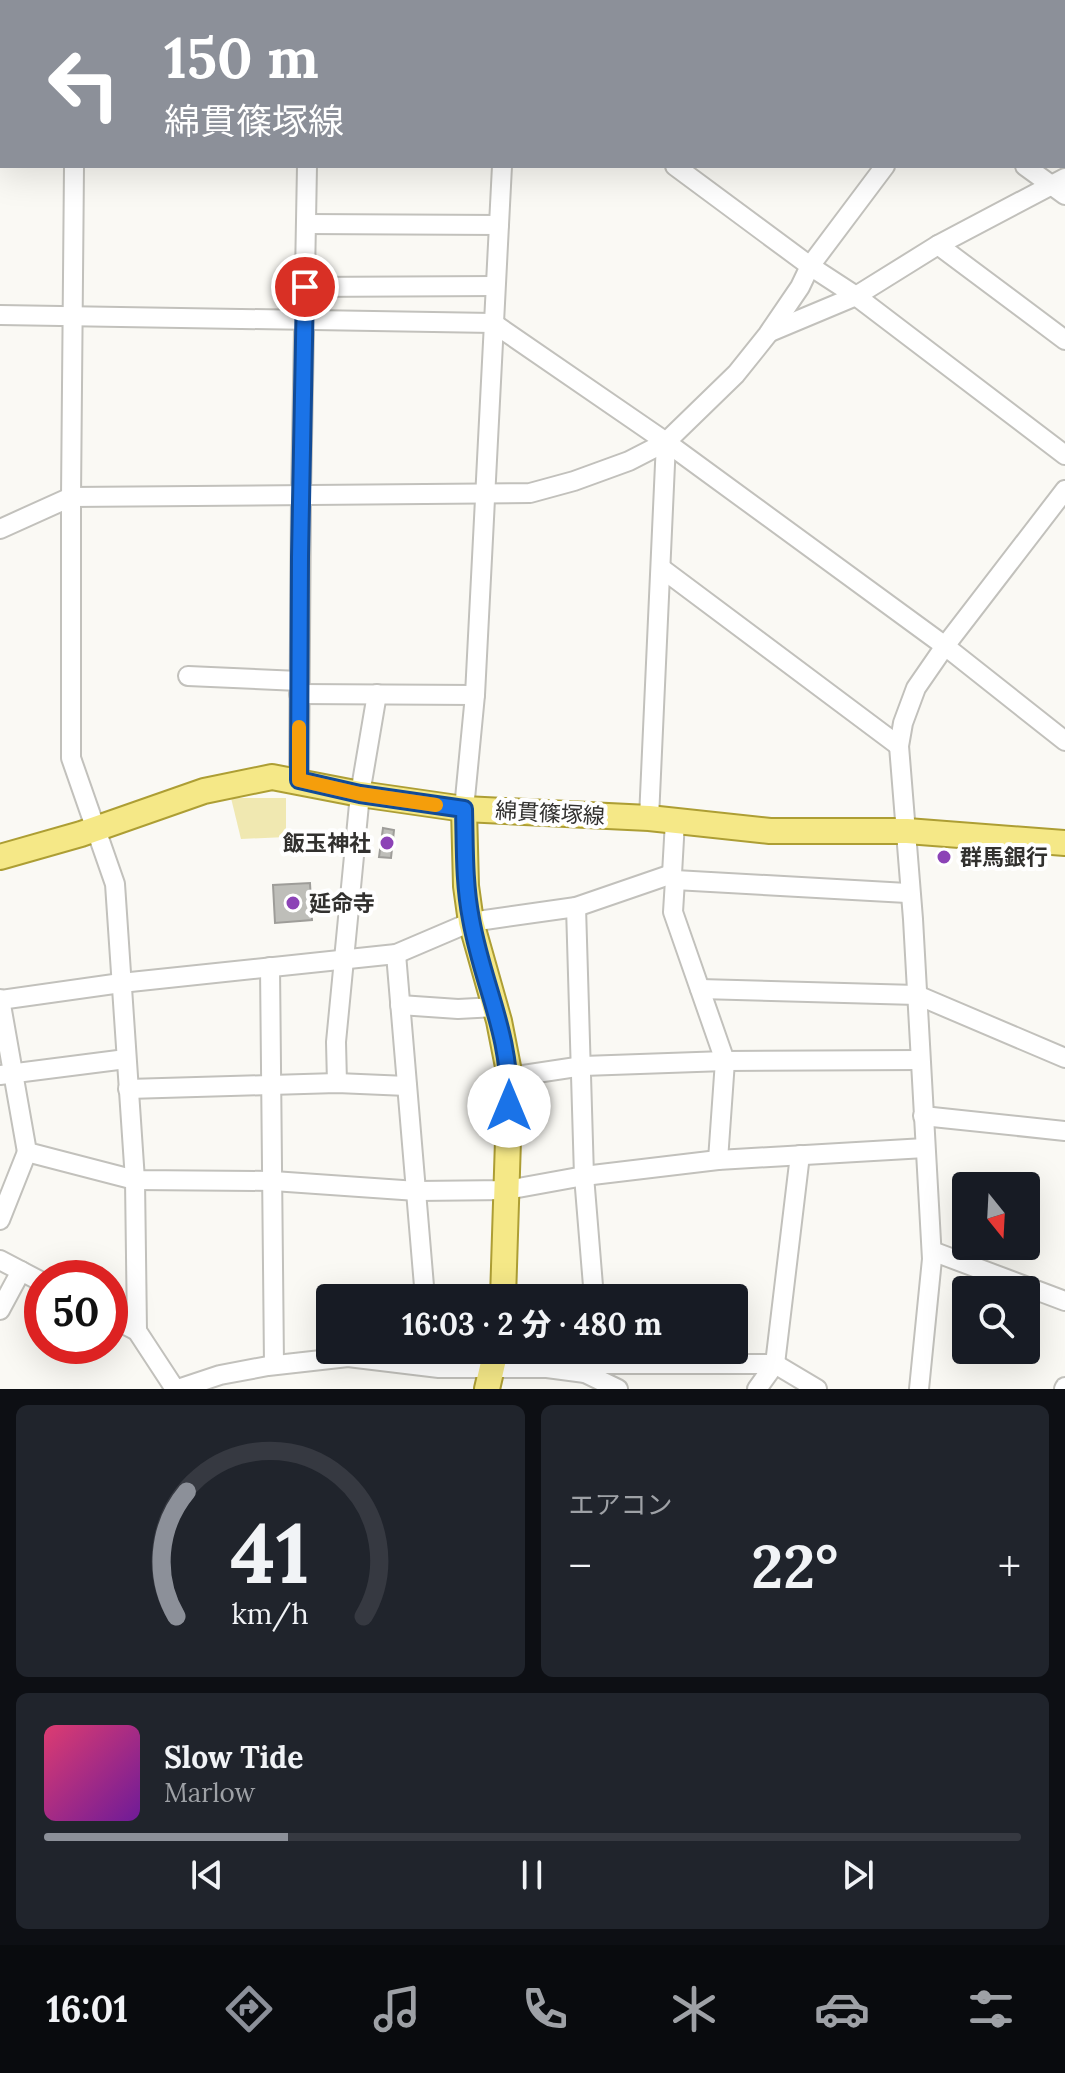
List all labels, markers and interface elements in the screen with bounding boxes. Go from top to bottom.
text: 150 m [164,22,319,93]
icon: left [32,32,136,136]
text: 綿貫篠塚線 [164,98,344,144]
pin [271,253,339,321]
icon: arrive [283,265,327,309]
street label: 綿貫篠塚線 [494,796,606,830]
place label: 飯玉神社 [282,829,371,857]
marker: 飯玉神社 [378,834,396,852]
place label: 群馬銀行 [960,843,1048,871]
marker: 群馬銀行 [935,848,953,866]
place label: 延命寺 [309,889,375,917]
marker: 延命寺 [284,894,302,912]
position arrow [467,1064,551,1148]
north arrow [952,1172,1040,1260]
map controls [952,1172,1040,1364]
speed limit sign: 50 [24,1260,128,1364]
button: search [952,1276,1040,1364]
text: 16:03 · 2 分 · 480 m [402,1305,662,1343]
text: エアコン [569,1488,673,1521]
text: 41 [231,1499,310,1606]
text: 22° [751,1528,838,1604]
text: − [569,1538,592,1594]
text: + [998,1538,1021,1594]
text: km/h [232,1595,309,1632]
text: Slow Tide [164,1738,303,1776]
text: Marlow [164,1776,255,1809]
icon: previous [185,1853,229,1897]
icon: pause [510,1853,554,1897]
icon: next [836,1853,880,1897]
icon: directions [221,1981,277,2037]
icon: music [369,1981,425,2037]
icon: phone [517,1981,573,2037]
icon: climate [666,1981,722,2037]
icon: car [814,1981,870,2037]
icon: filters [963,1981,1019,2037]
text: 16:01 [46,1986,128,2032]

